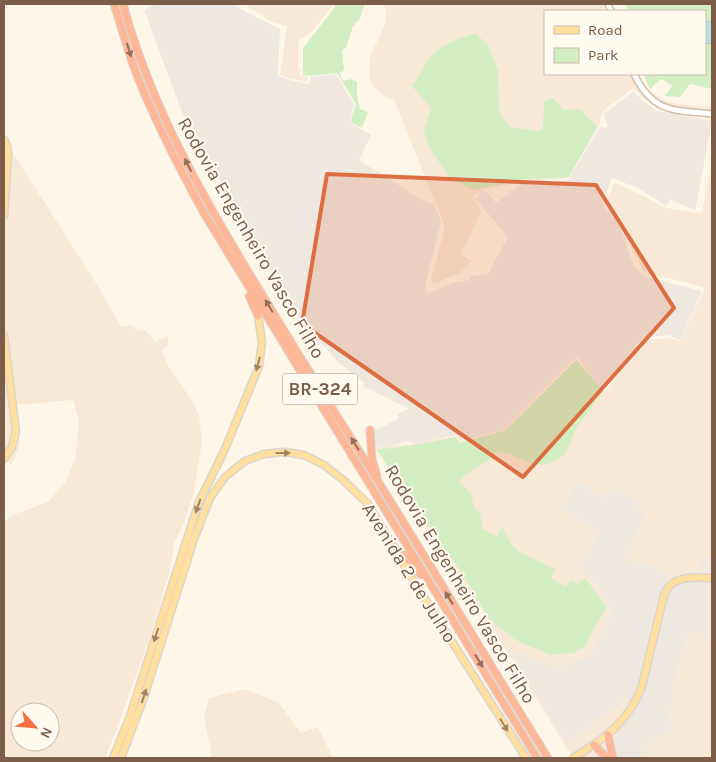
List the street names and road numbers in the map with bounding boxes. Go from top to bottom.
street label: Rodovia Engenheiro Vasco Filho [173,114,329,362]
road number: BR-324 [282,374,358,404]
street label: Rodovia Engenheiro Vasco Filho [380,461,540,707]
street label: Avenida 2 de Julho [357,499,461,647]

